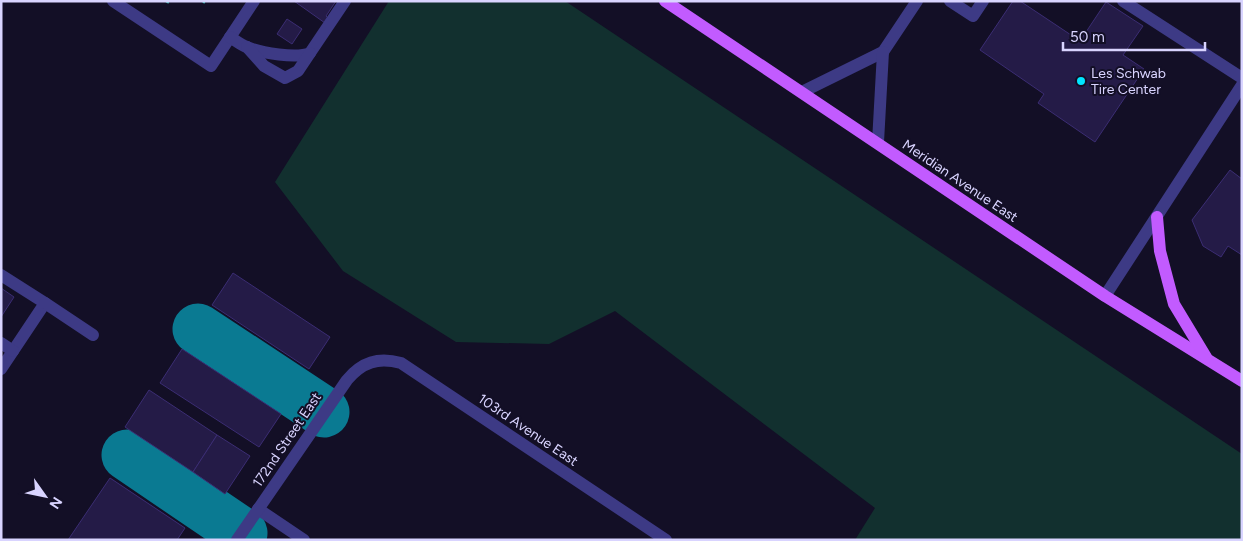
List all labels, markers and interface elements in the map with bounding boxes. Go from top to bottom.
scale bar [1063,20,1206,52]
text: 50 m [1070,28,1105,46]
place label: Les Schwab Tire Center [1091,65,1166,98]
marker: Les Schwab Tire Center [1075,75,1087,87]
street label: Meridian Avenue East [899,136,1021,226]
street label: 172nd Street East [249,389,325,491]
street label: 103rd Avenue East [475,390,581,470]
north arrow [20,471,70,521]
text: N [45,494,66,512]

